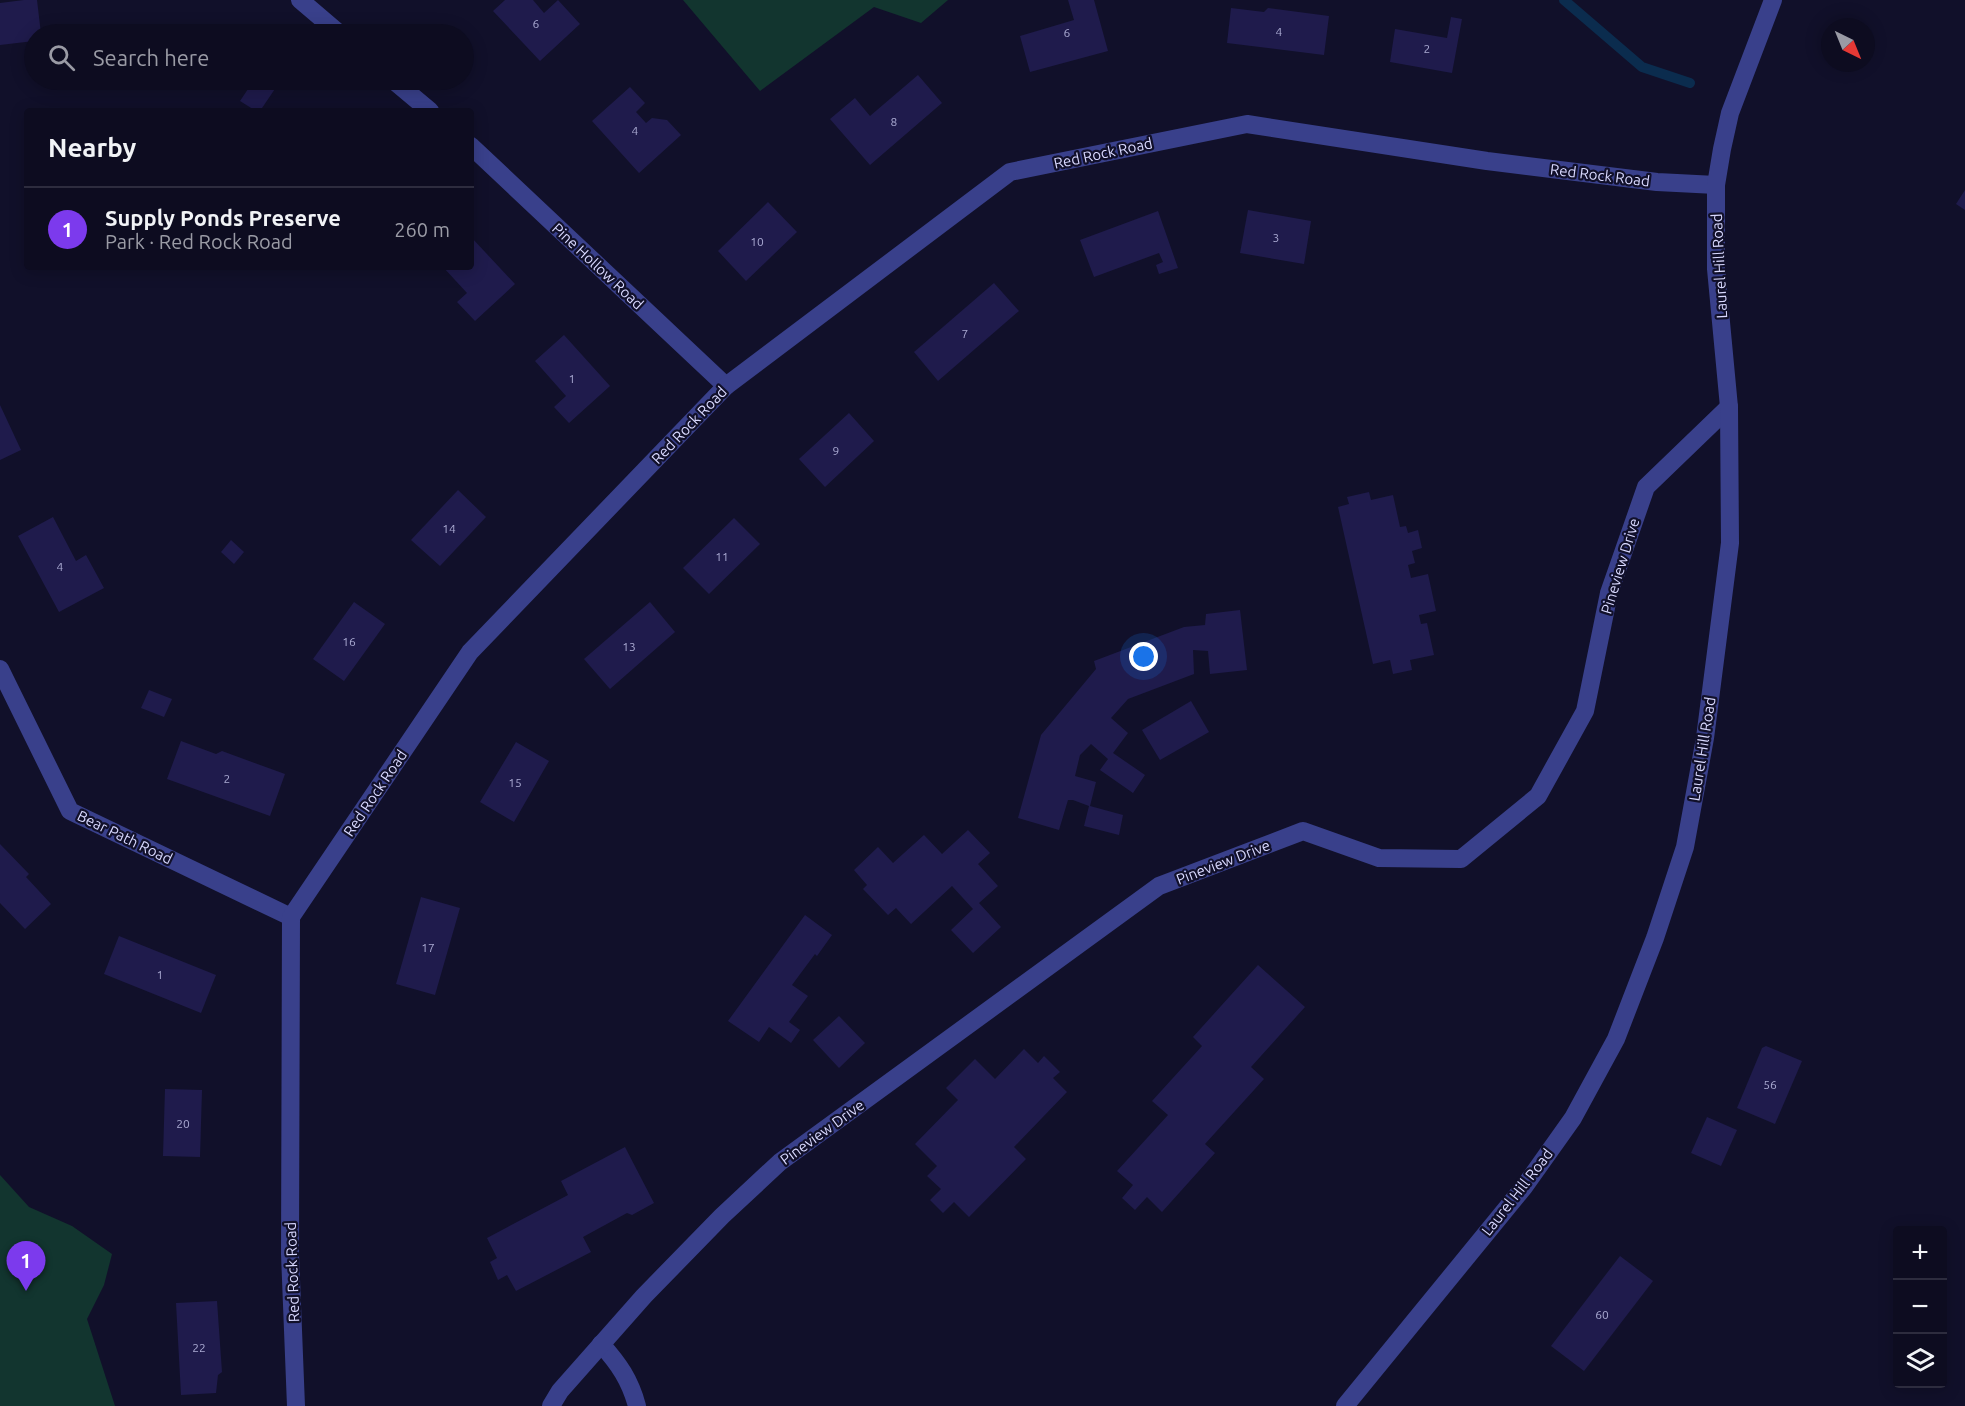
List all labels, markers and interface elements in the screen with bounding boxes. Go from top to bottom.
house number: 6 [533,17,540,30]
north arrow [1821,18,1875,72]
search box [24,24,474,90]
house number: 4 [1276,25,1283,38]
house number: 6 [1064,26,1071,39]
icon: search [45,41,78,74]
house number: 2 [1424,42,1430,55]
text: Search here [93,45,209,70]
house number: 8 [891,115,898,128]
house number: 4 [632,124,639,137]
text: Nearby [48,133,136,162]
street label: Red Rock Road [1052,134,1154,172]
street label: Red Rock Road [1549,160,1651,190]
text: Supply Ponds Preserve [105,205,341,230]
street label: Laurel Hill Road [1708,213,1730,319]
text: 1 [62,218,73,241]
text: 260 m [394,218,450,241]
street label: Pine Hollow Road [549,219,647,313]
text: Park · Red Rock Road [105,230,293,253]
house number: 3 [1273,231,1279,244]
house number: 10 [750,235,764,248]
house number: 7 [962,327,968,340]
house number: 1 [569,372,575,385]
street label: Red Rock Road [648,383,730,467]
house number: 9 [833,444,839,457]
street label: Pineview Drive [1597,516,1643,616]
house number: 14 [442,522,456,535]
house number: 11 [715,550,729,563]
house number: 4 [57,560,64,573]
house number: 16 [342,635,356,648]
house number: 13 [622,640,636,653]
your location [1129,642,1158,671]
street label: Laurel Hill Road [1685,696,1719,802]
street label: Red Rock Road [340,747,410,839]
house number: 2 [224,772,230,785]
house number: 15 [508,776,522,789]
street label: Bear Path Road [75,807,175,867]
street label: Pineview Drive [1174,836,1272,888]
house number: 17 [421,941,435,954]
house number: 1 [157,968,163,981]
house number: 56 [1763,1078,1777,1091]
street label: Pineview Drive [777,1096,867,1168]
house number: 20 [176,1117,190,1130]
street label: Laurel Hill Road [1478,1145,1556,1239]
street label: Red Rock Road [282,1221,302,1323]
map controls [1893,1226,1947,1388]
button: + [1893,1226,1947,1280]
pin: 1 [6,1242,46,1291]
button: − [1893,1280,1947,1334]
house number: 60 [1595,1308,1609,1321]
button: layers [1893,1334,1947,1388]
house number: 22 [192,1341,206,1354]

